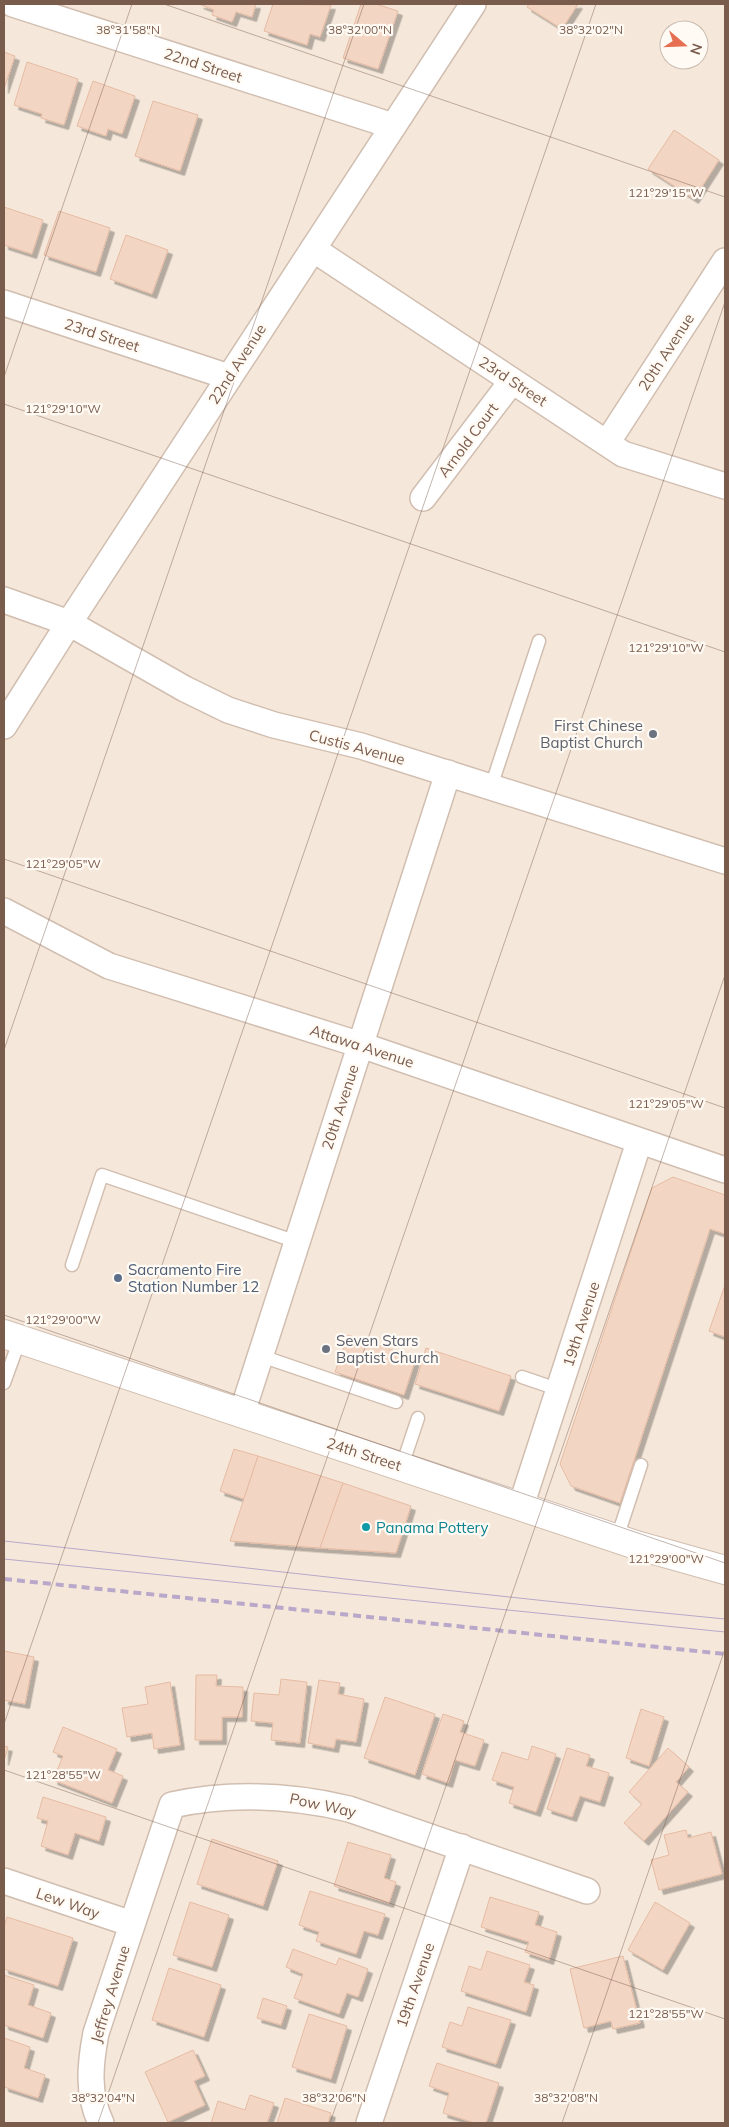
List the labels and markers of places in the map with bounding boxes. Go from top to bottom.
place label: First Chinese Baptist Church [540,716,643,752]
marker: First Chinese Baptist Church [647,728,659,740]
place label: Sacramento Fire Station Number 12 [128,1260,259,1296]
marker: Sacramento Fire Station Number 12 [112,1272,124,1284]
place label: Seven Stars Baptist Church [336,1331,439,1367]
marker: Seven Stars Baptist Church [320,1343,332,1355]
place label: Panama Pottery [376,1518,488,1537]
marker: Panama Pottery [360,1521,372,1533]

